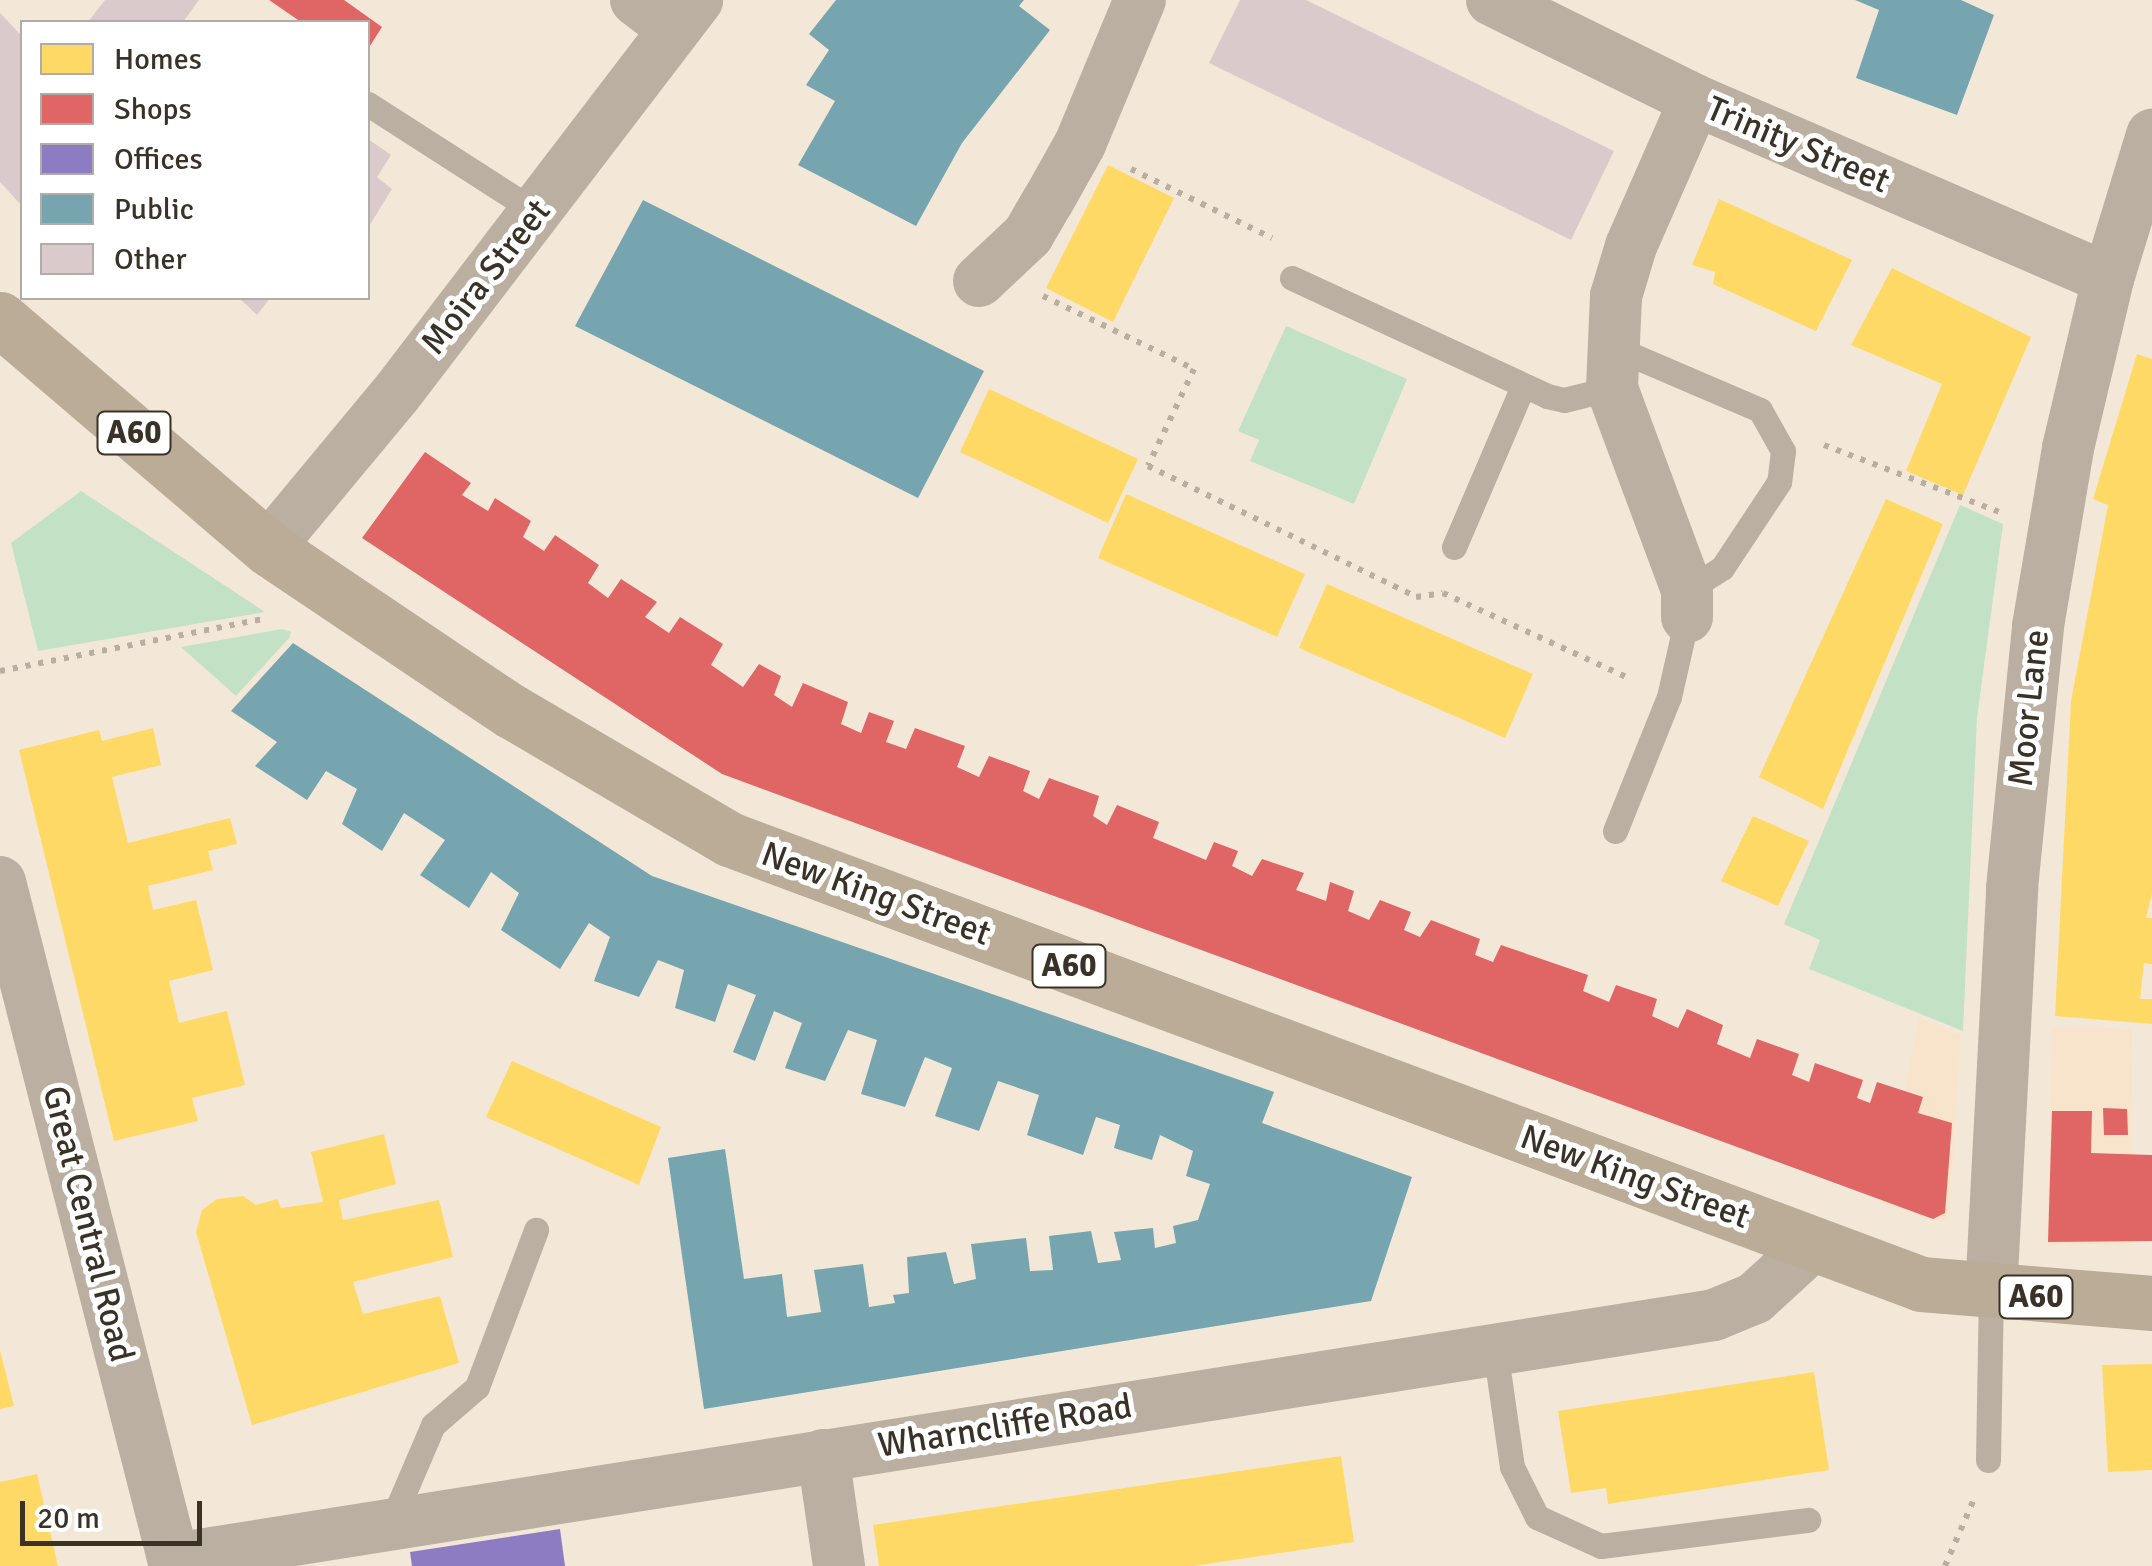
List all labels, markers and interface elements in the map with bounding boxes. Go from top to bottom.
legend [20,20,370,300]
text: Homes [114,41,202,78]
street label: Trinity Street [1700,88,1896,202]
text: Shops [114,91,192,128]
text: Offices [114,141,203,178]
text: Public [114,191,194,228]
street label: Moira Street [412,191,560,363]
text: Other [114,241,187,278]
road number: A60 [96,406,172,460]
street label: Moor Lane [2000,627,2058,789]
street label: New King Street [756,833,996,955]
road number: A60 [1032,939,1106,993]
street label: Great Central Road [33,1082,143,1366]
street label: New King Street [1515,1116,1755,1238]
road number: A60 [1998,1270,2074,1324]
street label: Wharncliffe Road [875,1385,1135,1467]
scale bar [25,1481,208,1543]
text: 20 m [37,1500,100,1537]

